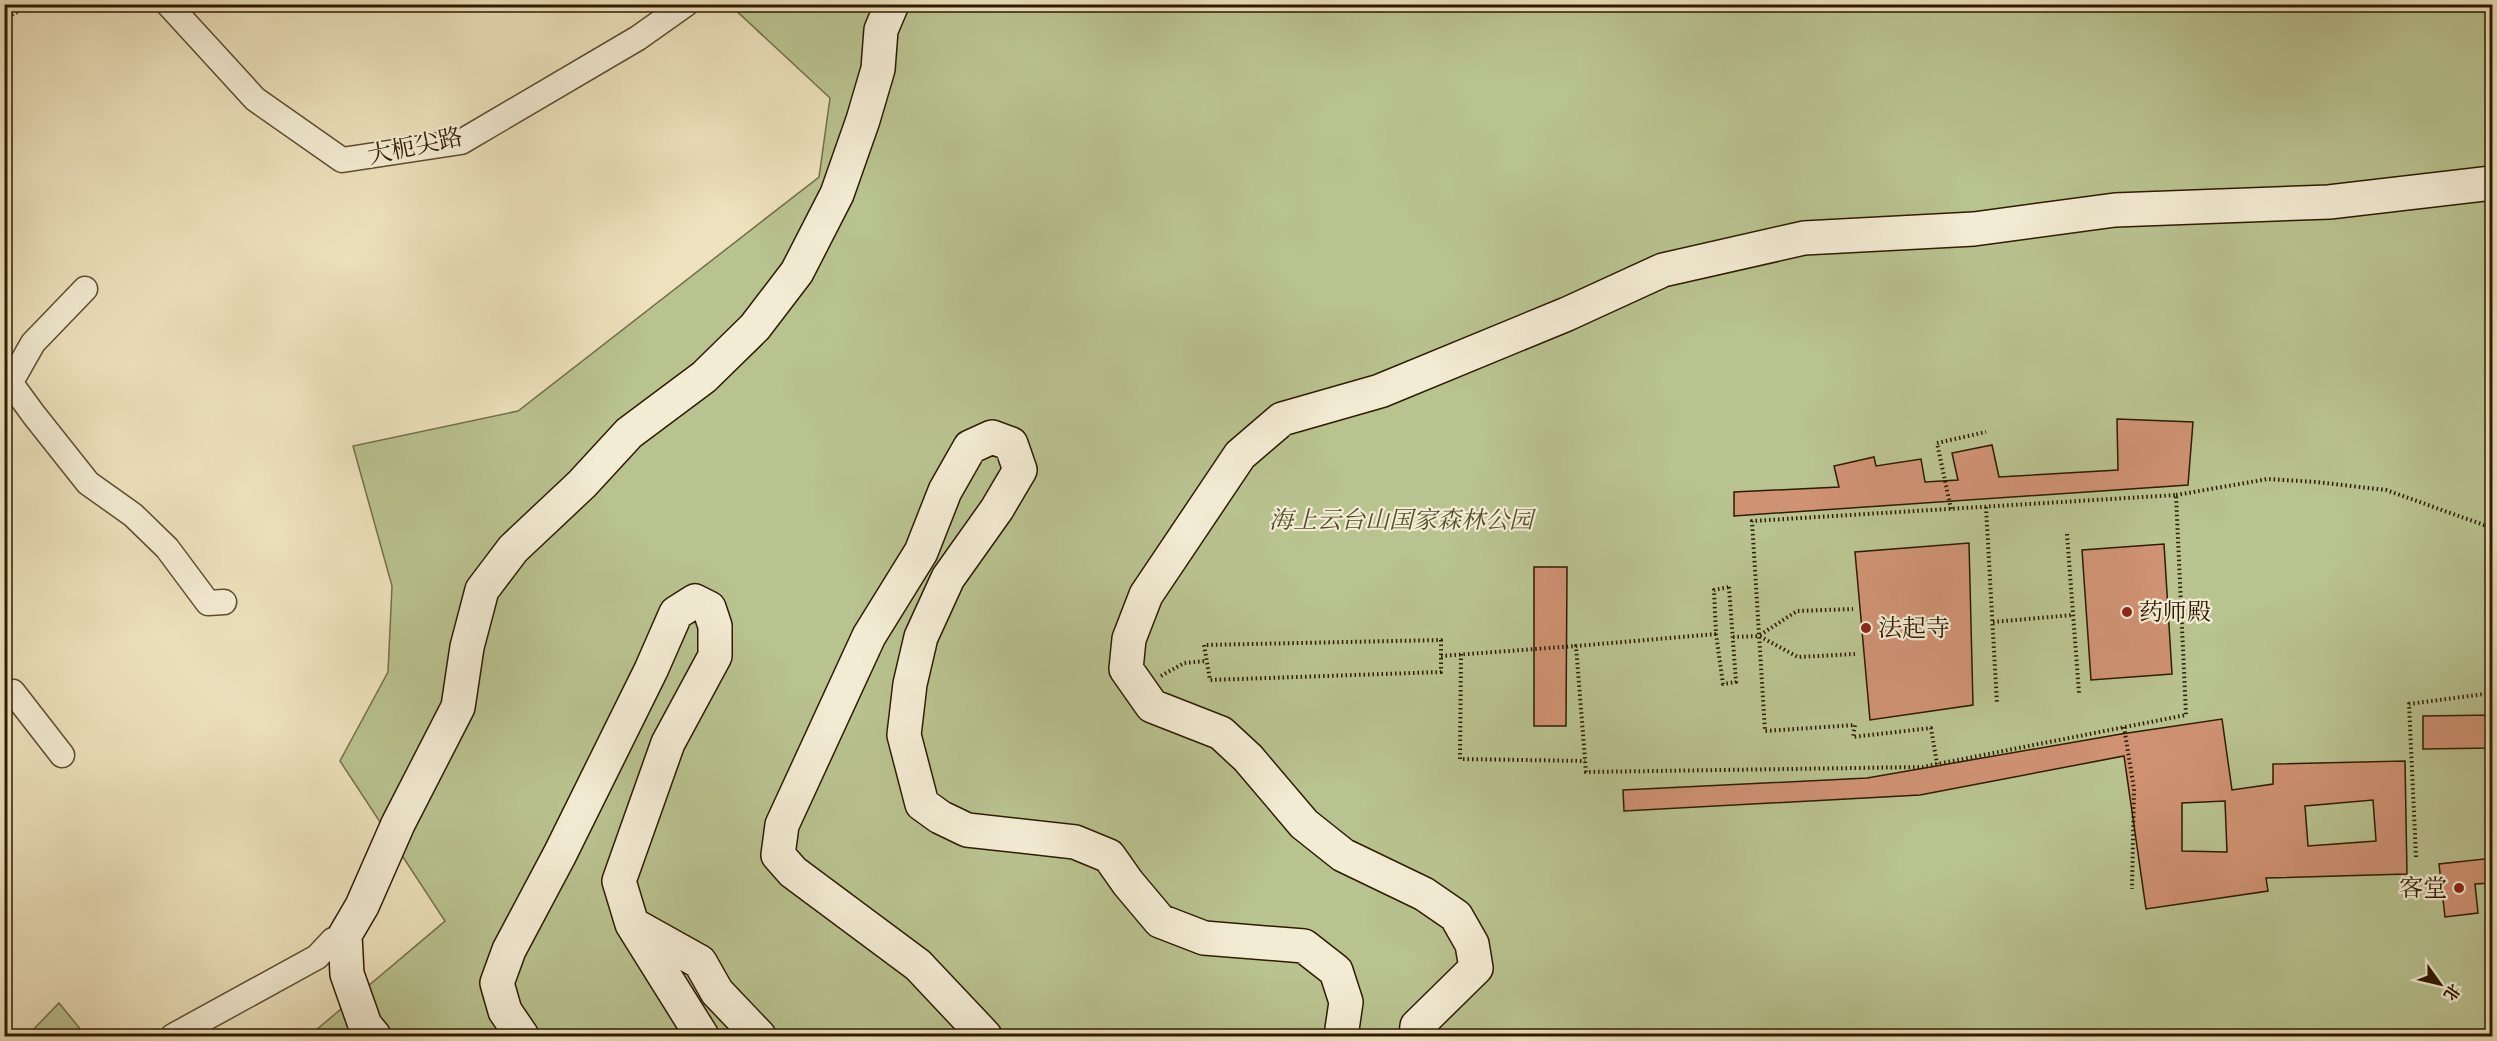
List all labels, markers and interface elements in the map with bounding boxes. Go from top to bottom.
street label: 大枙尖路 [364,118,465,173]
park label: 海上云台山国家森林公园 [1269,502,1537,537]
place label: 药师殿 [2139,594,2211,629]
marker: 药师殿 [2120,605,2134,619]
place label: 法起寺 [1878,610,1950,645]
marker: 法起寺 [1859,621,1873,635]
place label: 客堂 [2399,870,2447,905]
marker: 客堂 [2452,881,2466,895]
north arrow [2410,954,2470,1014]
text: 北 [2438,979,2467,1006]

